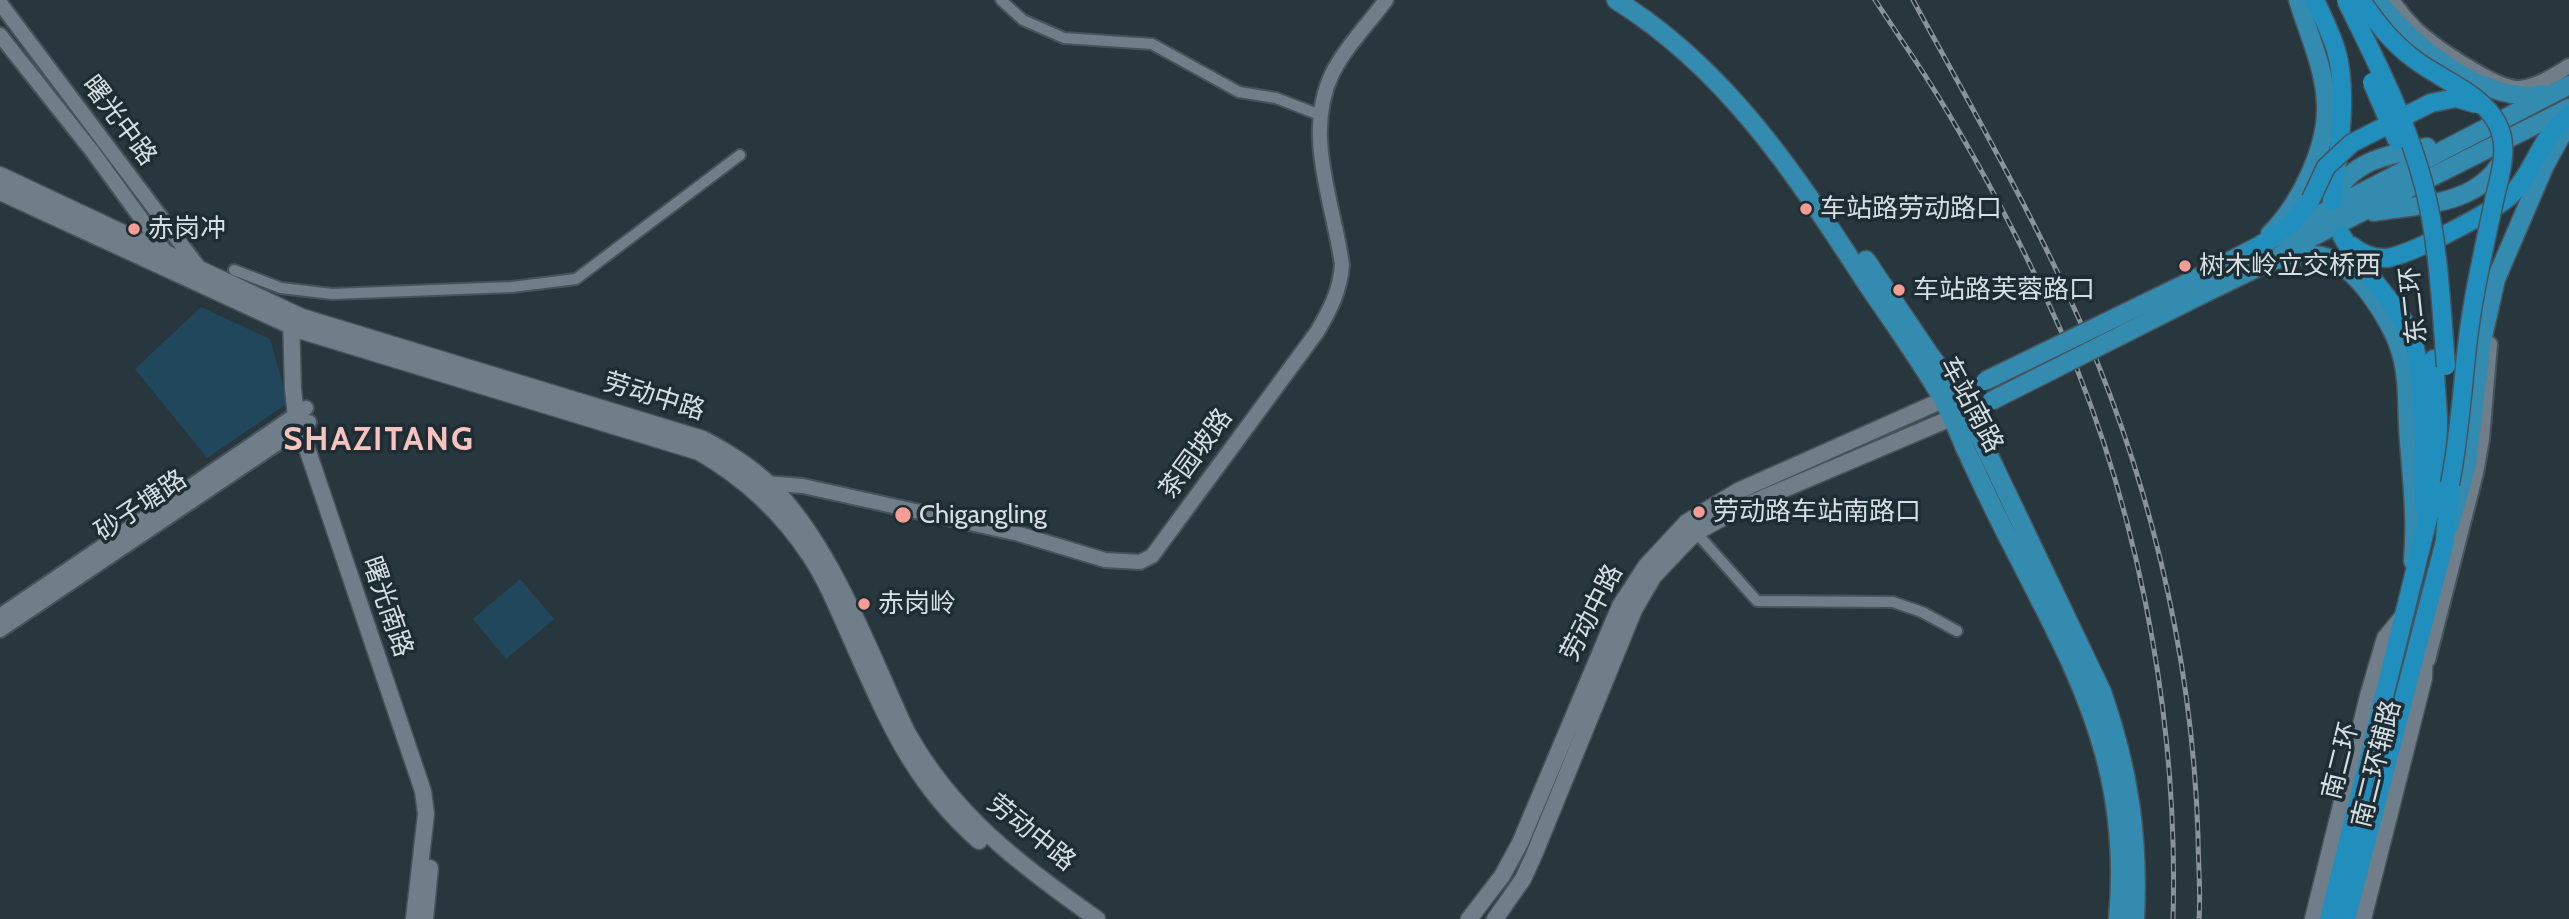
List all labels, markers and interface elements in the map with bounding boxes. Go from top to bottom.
street label: 曙光中路 [75,70,163,172]
place label: 车站路劳动路口 [1820,193,2002,225]
marker: 车站路劳动路口 [1798,201,1814,217]
place label: 赤岗冲 [148,213,226,245]
marker: 赤岗冲 [126,221,142,237]
place label: 树木岭立交桥西 [2199,250,2381,282]
marker: 树木岭立交桥西 [2177,258,2193,274]
street label: 东二环 [2394,265,2434,345]
place label: 车站路芙蓉路口 [1913,274,2095,306]
marker: 车站路芙蓉路口 [1891,282,1907,298]
street label: 车站南路 [1933,352,2009,458]
street label: 劳动中路 [600,367,708,427]
street label: 茶园坡路 [1153,403,1239,505]
district label: SHAZITANG [284,420,474,460]
street label: 砂子塘路 [89,464,193,548]
place label: 劳动路车站南路口 [1713,496,1921,528]
place label: Chigangling [919,499,1047,531]
marker: 劳动路车站南路口 [1691,504,1707,520]
marker: Chigangling [893,505,913,525]
street label: 曙光南路 [355,553,419,661]
street label: 劳动中路 [1554,560,1630,666]
place label: 赤岗岭 [878,588,956,620]
marker: 赤岗岭 [856,596,872,612]
street label: 南二环辅路 [2346,697,2408,831]
street label: 南二环 [2316,719,2366,803]
street label: 劳动中路 [981,788,1081,878]

